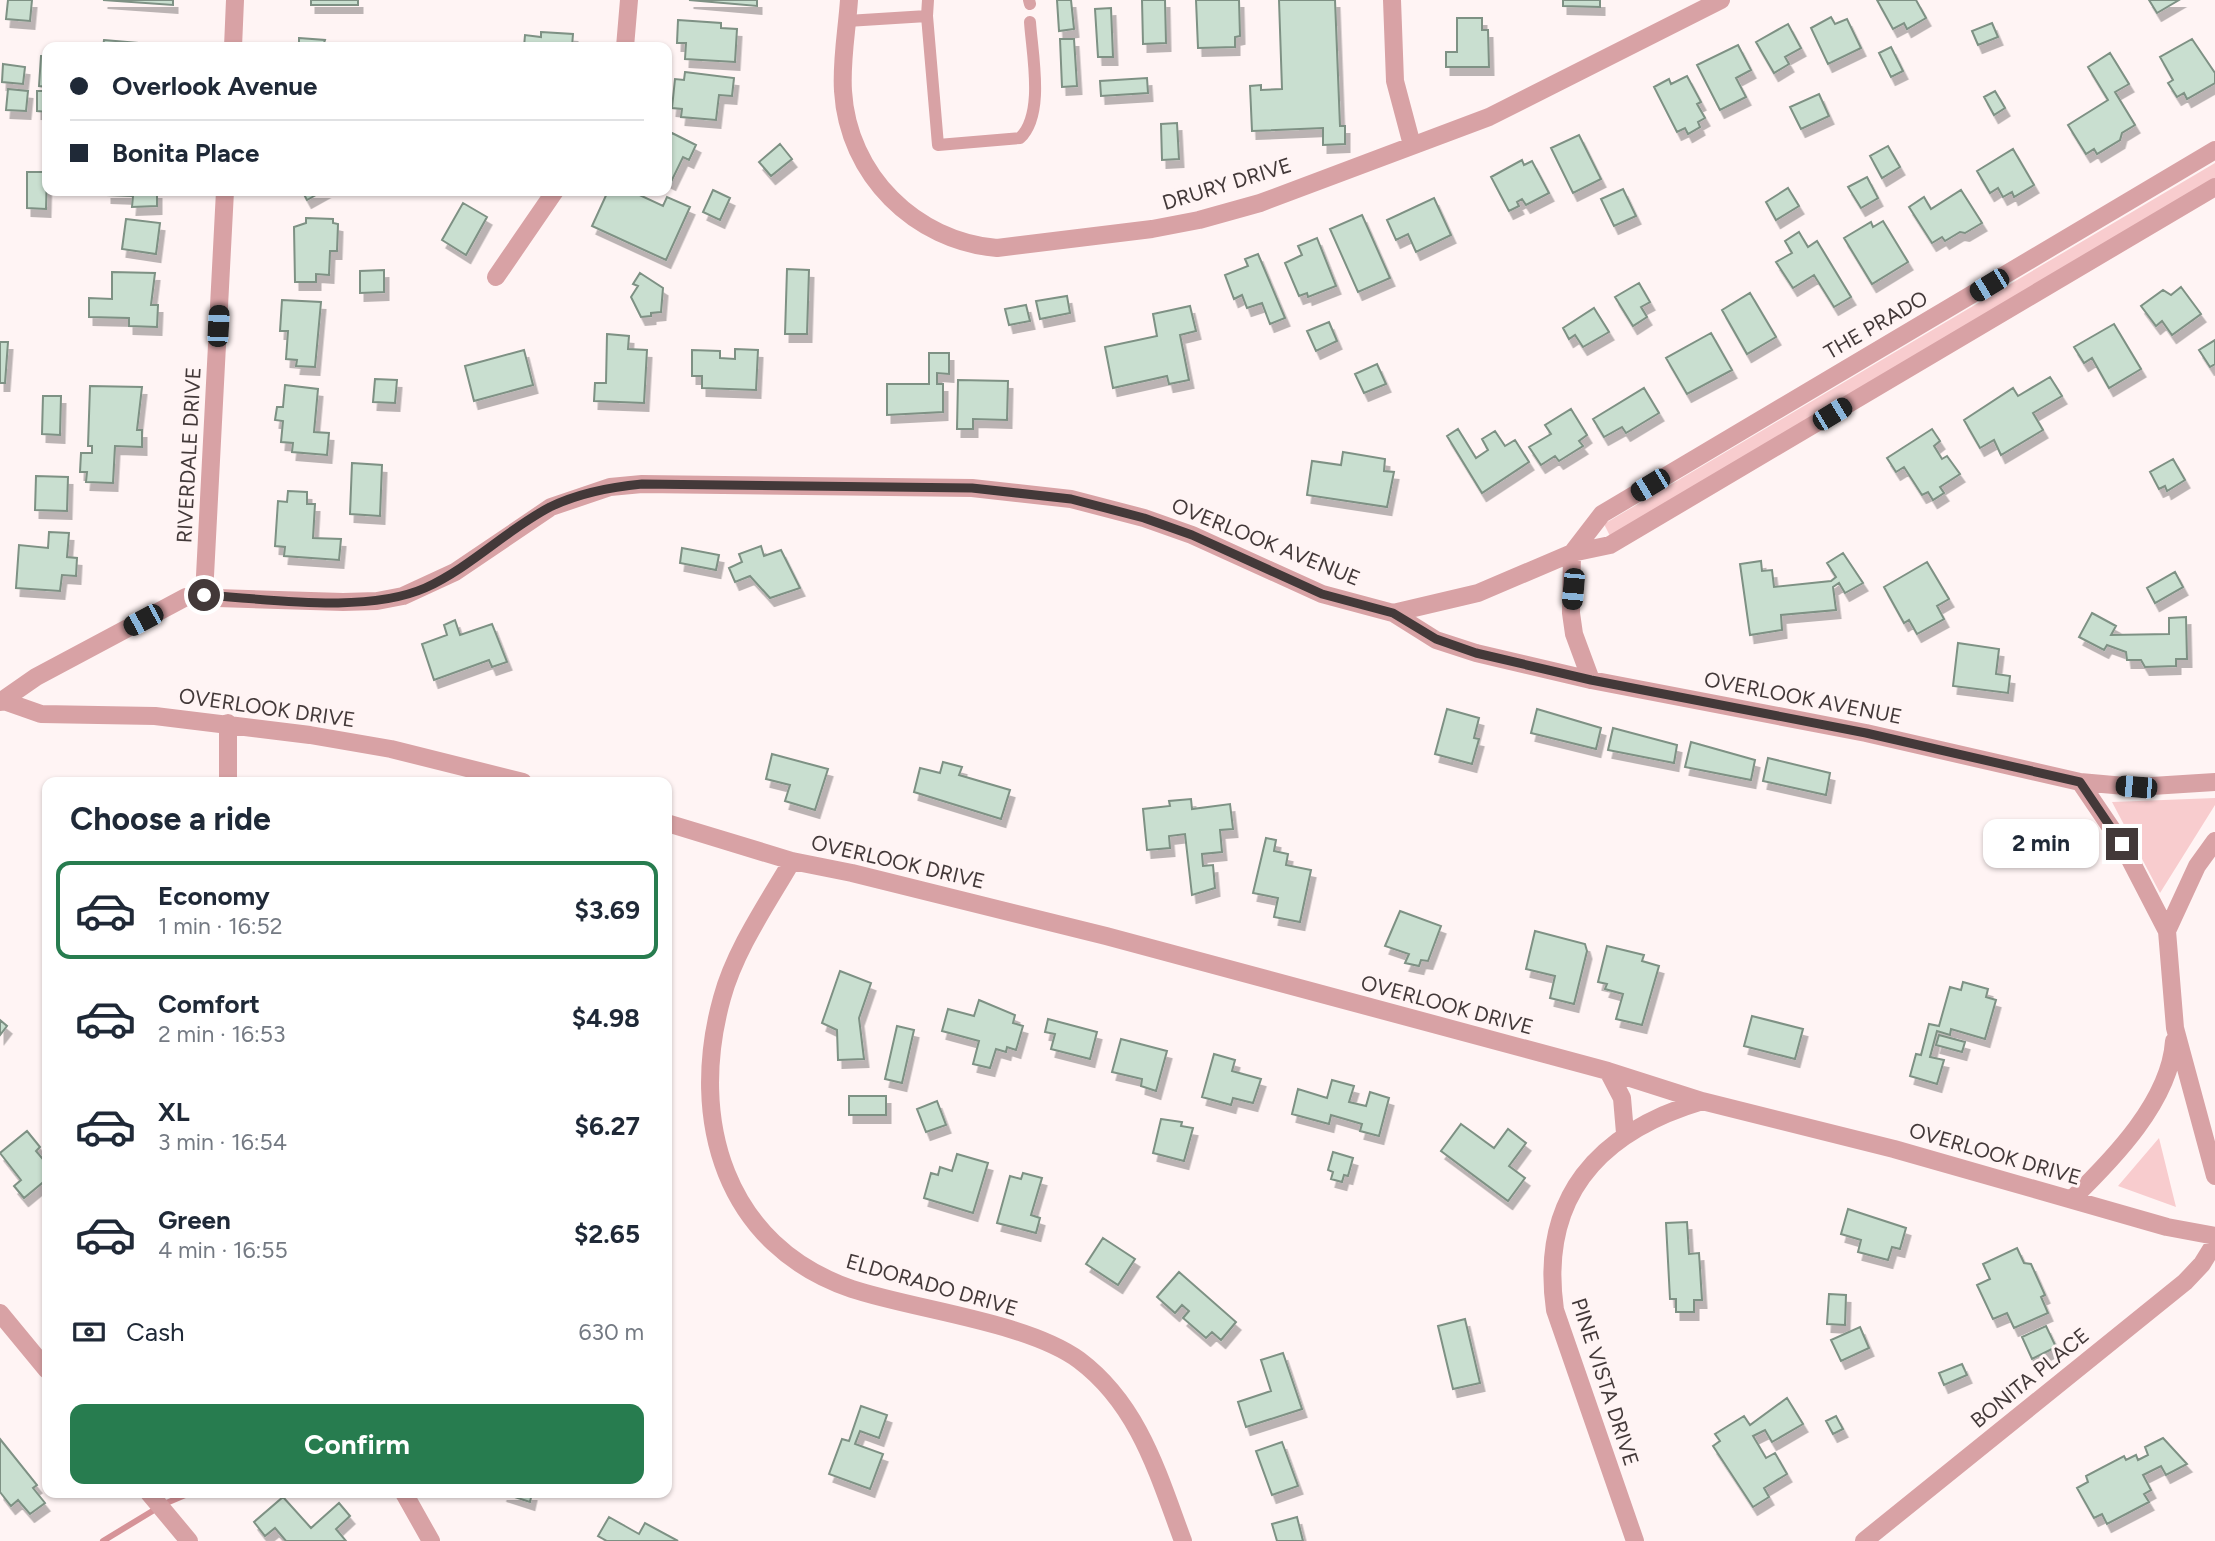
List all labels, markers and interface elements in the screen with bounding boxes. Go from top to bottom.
text: Overlook Avenue [112,70,317,102]
text: Bonita Place [112,137,259,169]
street label: DRURY DRIVE [1159,152,1294,215]
car [1966,265,2013,305]
street label: THE PRADO [1820,285,1932,364]
car [207,304,230,348]
street label: RIVERDALE DRIVE [171,366,206,544]
car [1809,394,1856,434]
car [1627,465,1674,505]
street label: OVERLOOK AVENUE [1168,492,1364,591]
car [1561,567,1586,611]
route start [188,579,220,611]
car [120,601,167,639]
street label: OVERLOOK AVENUE [1702,666,1904,729]
street label: OVERLOOK DRIVE [177,683,357,732]
car [2115,775,2158,799]
text: Choose a ride [70,800,271,838]
callout: 2 min [1982,820,2098,868]
route end [2106,828,2138,860]
street label: OVERLOOK DRIVE [809,829,987,894]
text: 2 min [2012,829,2070,857]
icon: car [74,879,137,942]
text: Economy [158,880,270,912]
text: $3.69 [575,894,640,926]
text: 1 min · 16:52 [158,912,283,940]
street label: OVERLOOK DRIVE [1358,969,1536,1040]
icon: car [74,987,137,1050]
text: Comfort [158,988,260,1020]
text: $4.98 [572,1002,640,1034]
text: 2 min · 16:53 [158,1020,286,1048]
icon: car [74,1095,137,1158]
text: XL [158,1096,190,1128]
text: $6.27 [575,1110,640,1142]
street label: OVERLOOK DRIVE [1906,1117,2084,1190]
text: 3 min · 16:54 [158,1128,287,1156]
icon: car [74,1203,137,1266]
text: Green [158,1204,231,1236]
text: $2.65 [574,1218,640,1250]
text: 4 min · 16:55 [158,1236,288,1264]
street label: ELDORADO DRIVE [843,1248,1021,1321]
street label: PINE VISTA DRIVE [1567,1295,1644,1469]
icon: cash [70,1313,108,1351]
text: Cash [126,1316,185,1348]
text: 630 m [578,1318,644,1346]
street label: BONITA PLACE [1965,1322,2094,1433]
button: Confirm [70,1404,644,1484]

